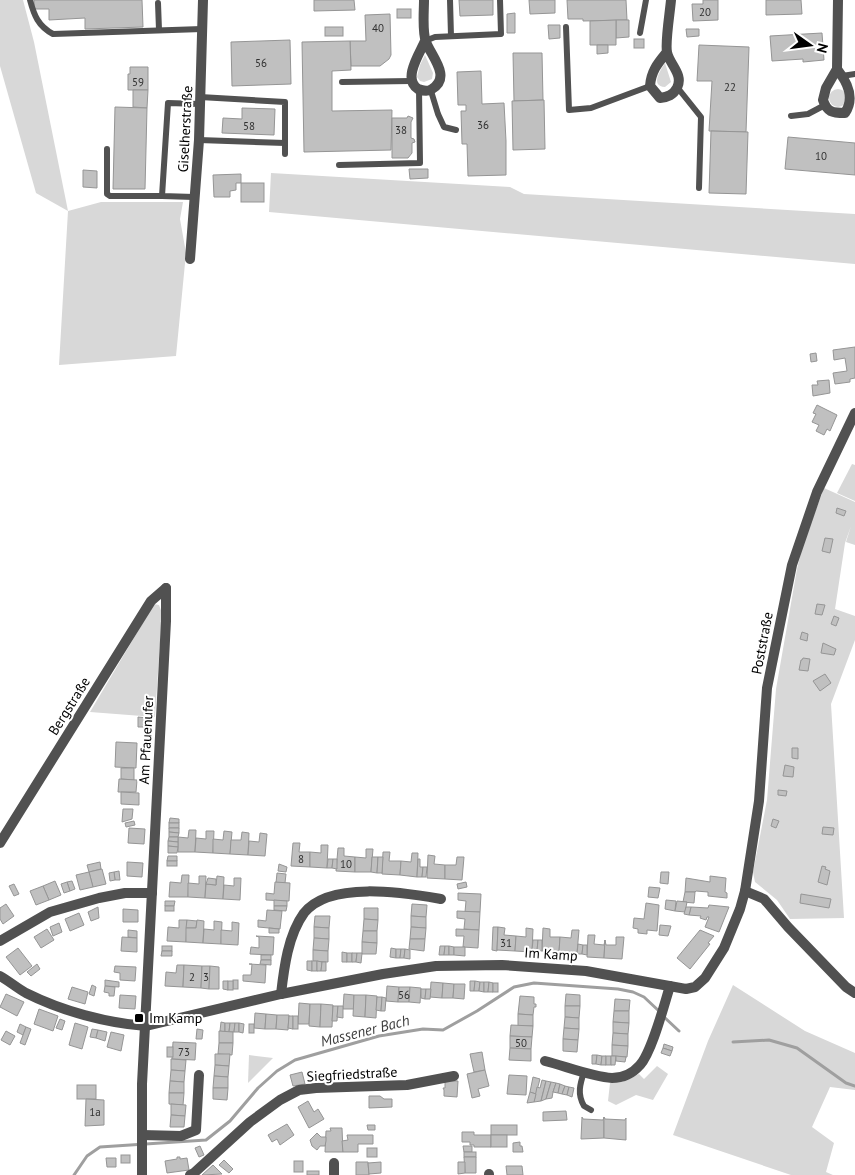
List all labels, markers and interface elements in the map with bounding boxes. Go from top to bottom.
house number: 20 [699,5,711,19]
north arrow [785,20,835,70]
house number: 40 [372,21,384,35]
text: N [813,42,832,55]
house number: 56 [255,56,267,70]
house number: 59 [132,75,144,89]
house number: 22 [724,80,736,94]
street label: Giselherstraße [174,85,196,173]
house number: 36 [477,118,489,132]
house number: 58 [243,119,255,133]
house number: 38 [395,123,407,137]
house number: 10 [815,149,827,163]
street label: Poststraße [747,610,777,676]
street label: Bergstraße [44,674,94,738]
street label: Am Pfauenufer [135,695,157,785]
house number: 8 [298,852,304,866]
house number: 10 [340,857,352,871]
house number: 31 [500,936,512,950]
street label: Im Kamp [524,943,578,965]
house number: 2 [189,970,195,984]
house number: 3 [203,970,209,984]
house number: 56 [398,988,410,1002]
place label: Im Kamp [149,1009,202,1027]
water label: Massener Bach [318,1010,411,1051]
marker: Im Kamp [133,1012,145,1024]
house number: 50 [515,1036,527,1050]
house number: 73 [178,1045,190,1059]
street label: Siegfriedstraße [306,1063,398,1085]
house number: 1a [89,1105,101,1119]

